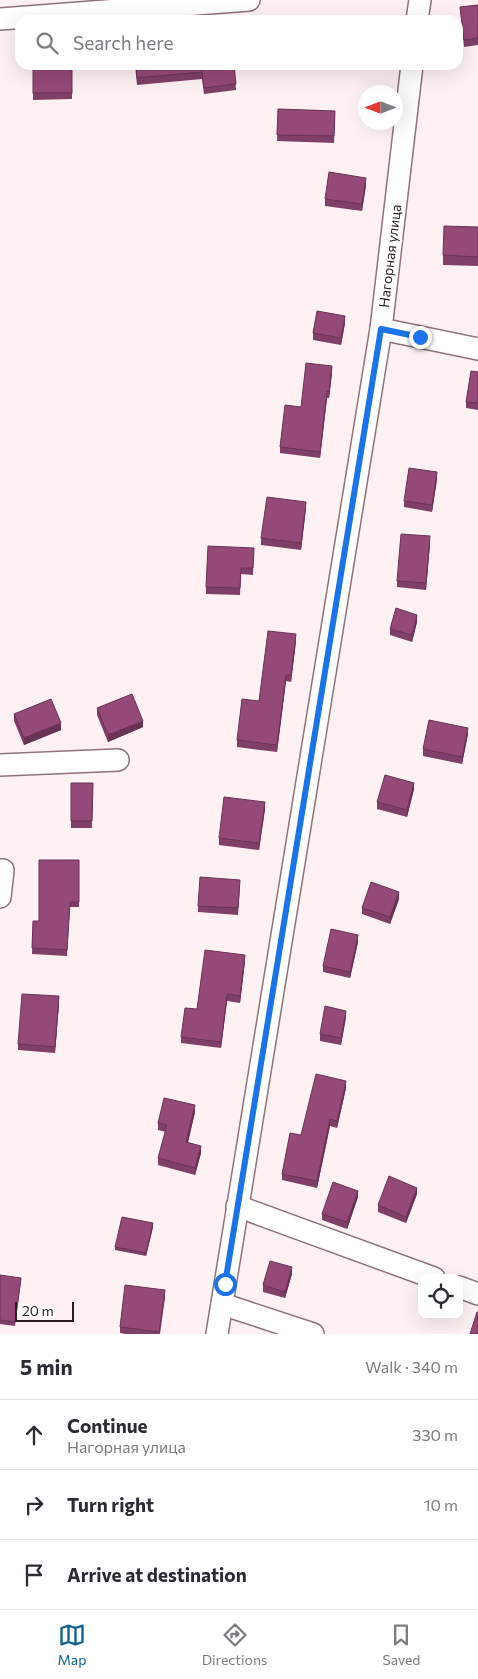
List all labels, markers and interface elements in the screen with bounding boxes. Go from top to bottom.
search box [15,15,463,70]
icon: search [33,29,61,57]
text: Search here [73,31,173,54]
north arrow [358,85,403,130]
street label: Нагорная улица [375,203,404,309]
route end [409,326,432,349]
route start [214,1273,237,1296]
map controls [418,1274,463,1319]
button: locate [418,1274,463,1319]
scale bar [15,1299,74,1322]
text: 20 m [22,1302,54,1319]
text: 5 min [20,1354,73,1379]
text: Walk · 340 m [365,1357,458,1376]
text: Continue [67,1414,147,1437]
icon: ahead [20,1421,48,1449]
text: 330 m [412,1425,458,1444]
text: Нагорная улица [67,1437,186,1456]
icon: right [20,1491,48,1519]
text: Turn right [67,1493,154,1516]
text: 10 m [424,1495,458,1514]
icon: arrive [20,1561,48,1589]
text: Arrive at destination [67,1563,247,1586]
tab: Map [58,1621,86,1668]
tab: Directions [202,1621,267,1668]
tab: Saved [383,1621,420,1668]

